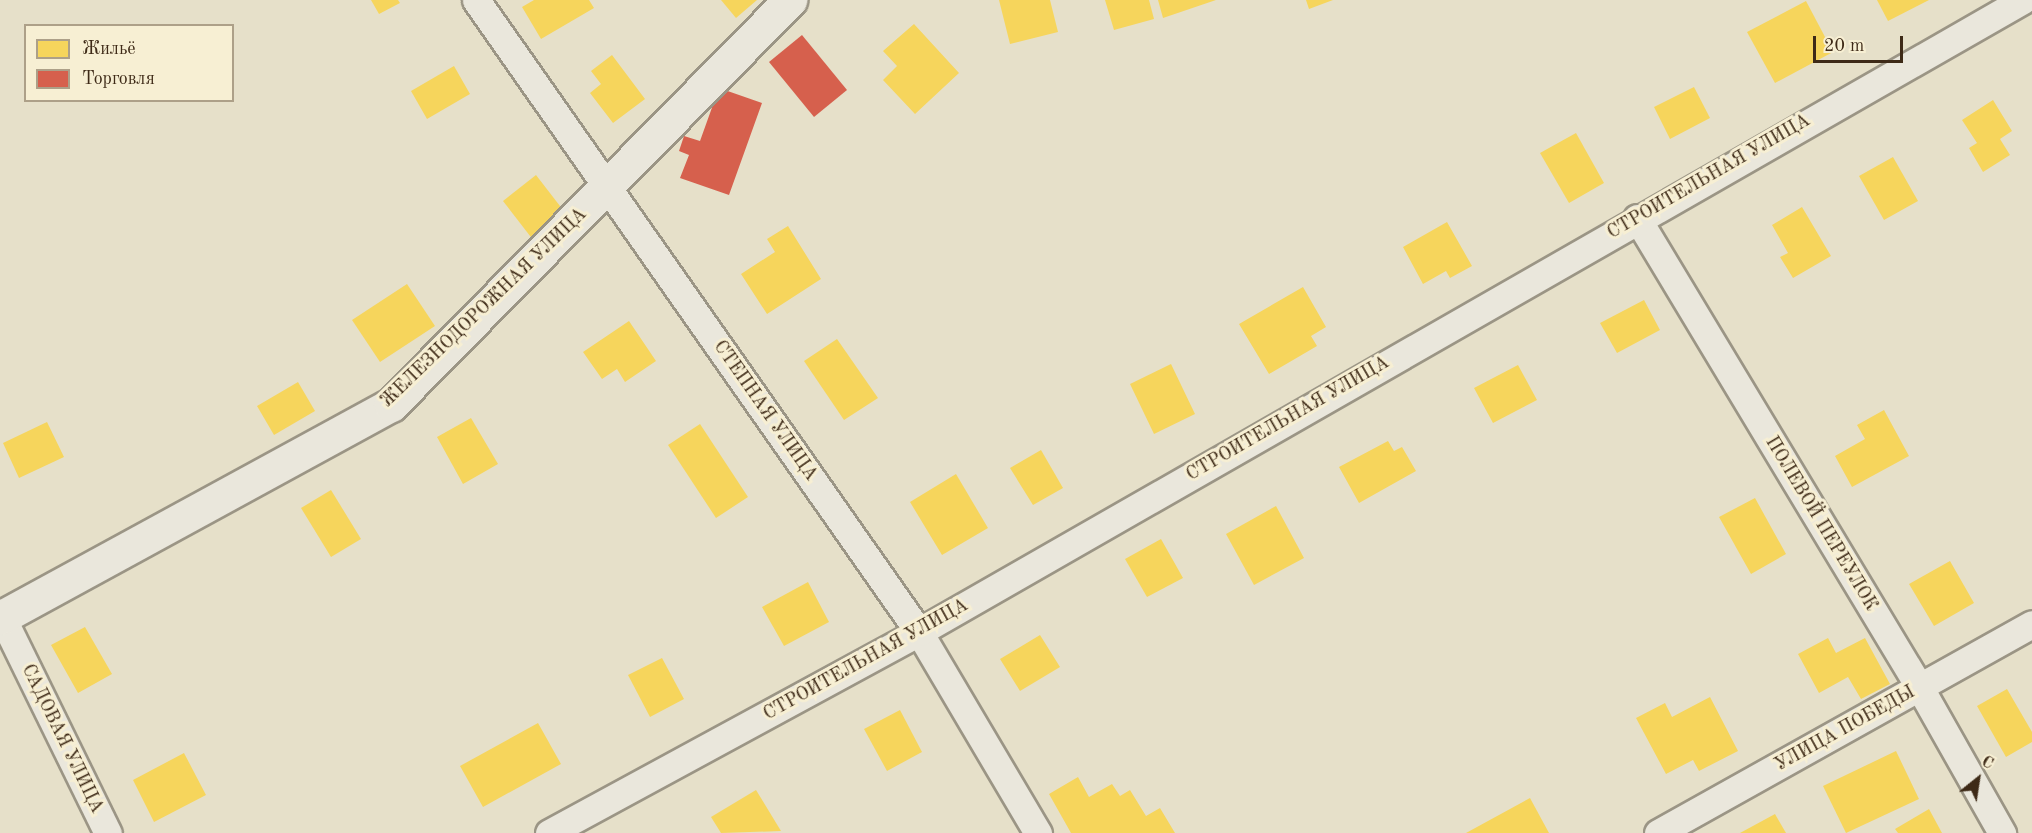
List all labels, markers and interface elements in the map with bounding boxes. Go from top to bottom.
legend [24,24,234,102]
scale bar [1816,24,1906,62]
text: 20 m [1824,37,1864,55]
text: Жильё [82,40,136,58]
text: Торговля [82,70,155,88]
street label: СТРОИТЕЛЬНАЯ УЛИЦА [1604,110,1814,244]
street label: ЖЕЛЕЗНОДОРОЖНАЯ УЛИЦА [377,204,591,412]
street label: СТЕПНАЯ УЛИЦА [708,337,822,485]
street label: СТРОИТЕЛЬНАЯ УЛИЦА [1183,352,1393,486]
street label: ПОЛЕВОЙ ПЕРЕУЛОК [1760,433,1882,615]
street label: СТРОИТЕЛЬНАЯ УЛИЦА [760,595,972,725]
street label: САДОВАЯ УЛИЦА [17,661,107,817]
street label: УЛИЦА ПОБЕДЫ [1771,682,1919,776]
north arrow [1948,749,2008,809]
text: С [1978,754,1996,773]

